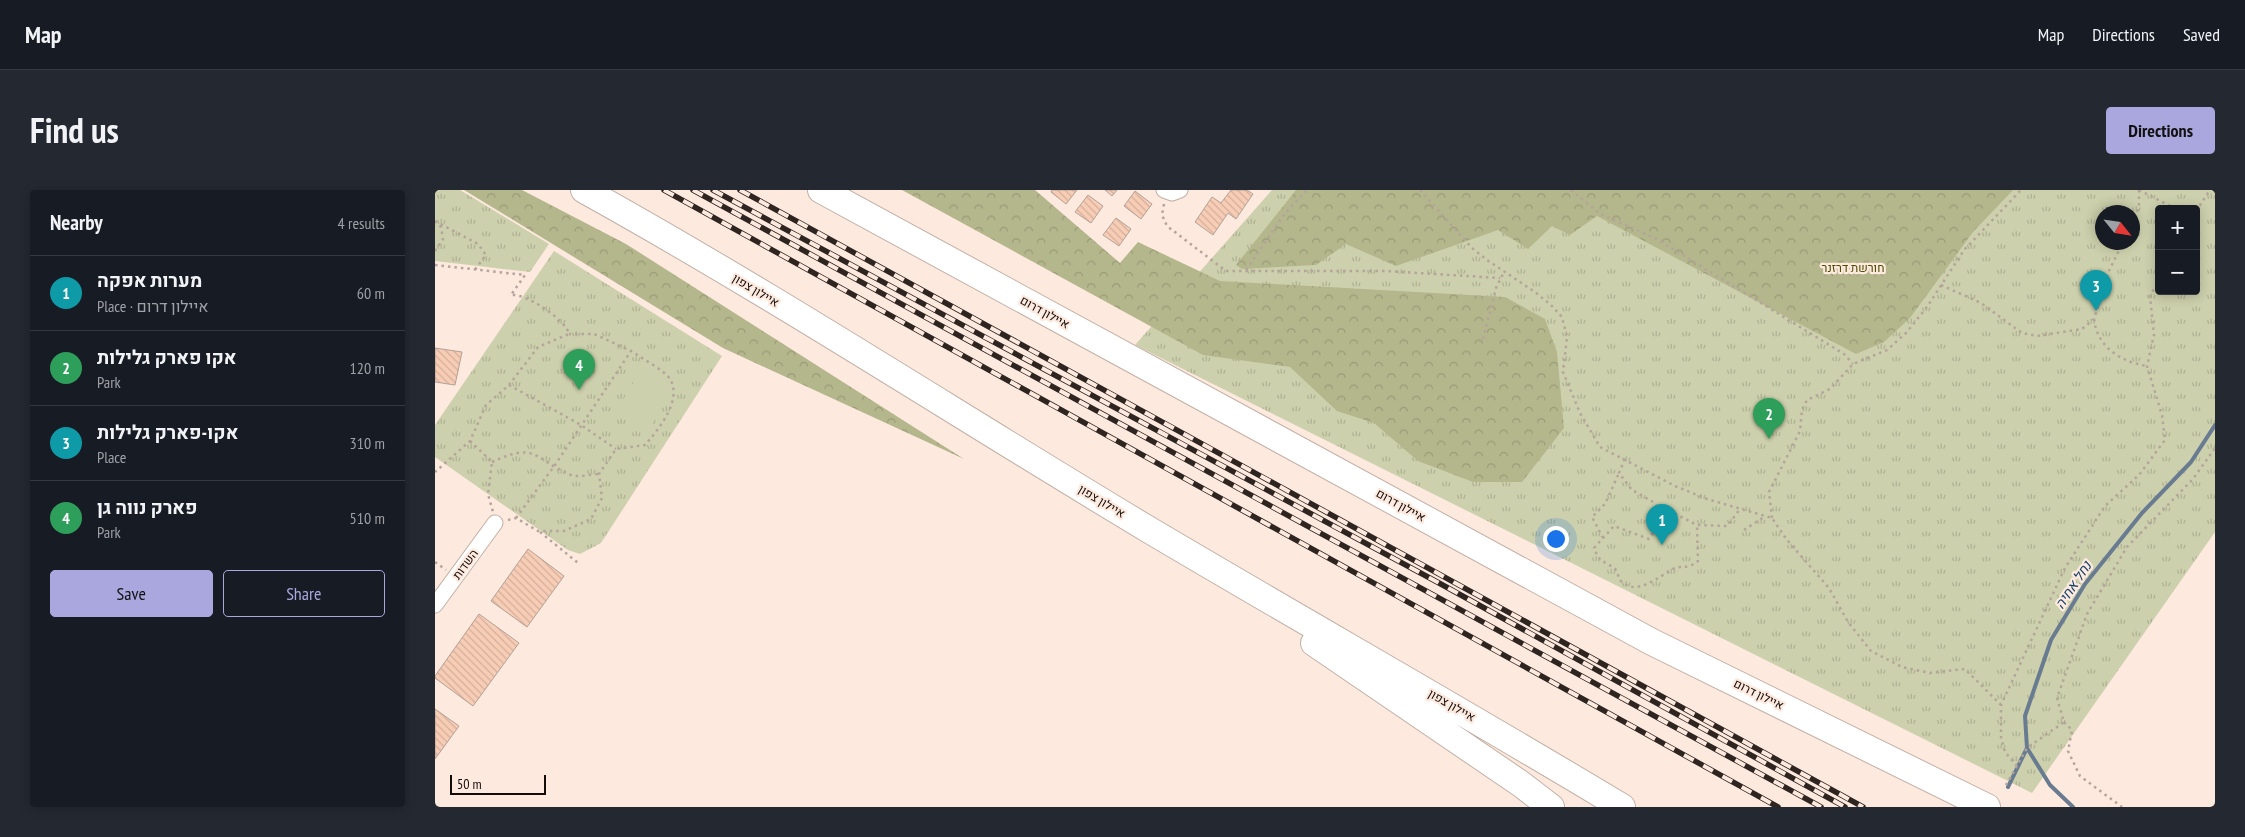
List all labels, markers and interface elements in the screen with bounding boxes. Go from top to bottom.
text: Map [25,19,62,50]
text: Map [2038,23,2064,46]
text: Directions [2092,23,2155,46]
text: Saved [2183,23,2220,46]
text: Find us [30,107,119,153]
button: Directions [2106,107,2215,154]
north arrow [2095,205,2140,250]
map controls [2155,205,2200,295]
button: + [2155,205,2200,250]
text: Nearby [50,209,103,236]
text: 4 results [338,213,385,233]
button: − [2155,250,2200,295]
park label: חורשת דרזנר [1822,260,1884,275]
text: מערות אפקה [97,268,202,292]
street label: איילון צפון [730,270,782,310]
pin: 3 [2080,270,2112,311]
text: 1 [62,283,70,303]
text: 60 m [357,283,385,303]
street label: איילון דרום [1018,292,1072,332]
text: Place · איילון דרום [97,296,209,316]
text: אקו פארק גלילות [97,345,237,369]
pin: 4 [563,349,595,390]
text: 2 [62,358,70,378]
text: 120 m [350,358,385,378]
text: Park [97,372,121,392]
pin: 2 [1753,398,1785,439]
text: אקו-פארק גלילות [97,420,238,444]
text: 3 [62,433,70,453]
text: 310 m [350,433,385,453]
text: Place [97,447,126,467]
street label: איילון צפון [1076,481,1128,521]
street label: איילון דרום [1374,485,1428,525]
text: פארק נווה גן [97,495,198,519]
pin: 1 [1646,504,1678,545]
text: 4 [62,508,70,528]
text: 510 m [350,508,385,528]
text: Park [97,522,121,542]
your location [1543,526,1569,552]
street label: השדות [449,546,481,582]
water label: נחל אחיה [2051,557,2096,612]
button: Save [50,570,213,617]
button: Share [223,570,385,617]
street label: איילון דרום [1731,675,1787,713]
street label: איילון צפון [1426,686,1478,725]
scale bar [450,772,546,795]
text: 50 m [457,775,482,793]

